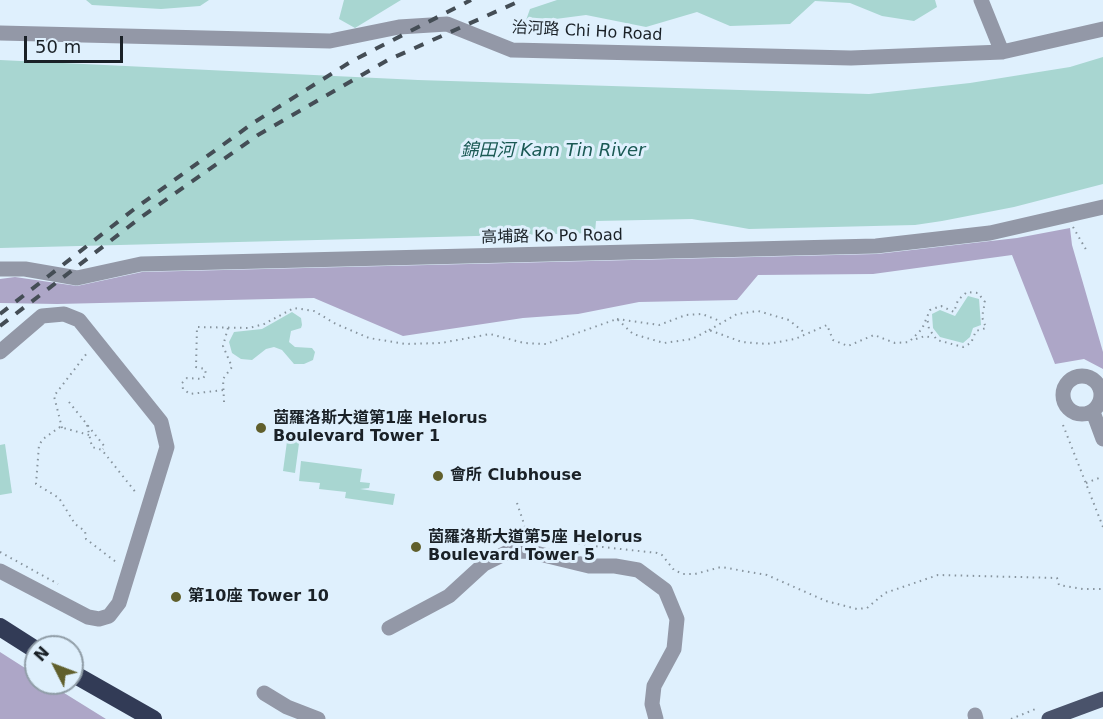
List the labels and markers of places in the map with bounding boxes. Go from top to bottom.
place label: 茵羅洛斯大道第1座 Helorus Boulevard Tower 1 [273,409,487,447]
marker: 茵羅洛斯大道第1座 Helorus Boulevard Tower 1 [254,421,268,435]
place label: 會所 Clubhouse [450,466,582,486]
marker: 會所 Clubhouse [431,469,445,483]
place label: 茵羅洛斯大道第5座 Helorus Boulevard Tower 5 [428,528,642,566]
marker: 茵羅洛斯大道第5座 Helorus Boulevard Tower 5 [409,540,423,554]
place label: 第10座 Tower 10 [188,587,329,607]
marker: 第10座 Tower 10 [169,590,183,604]

